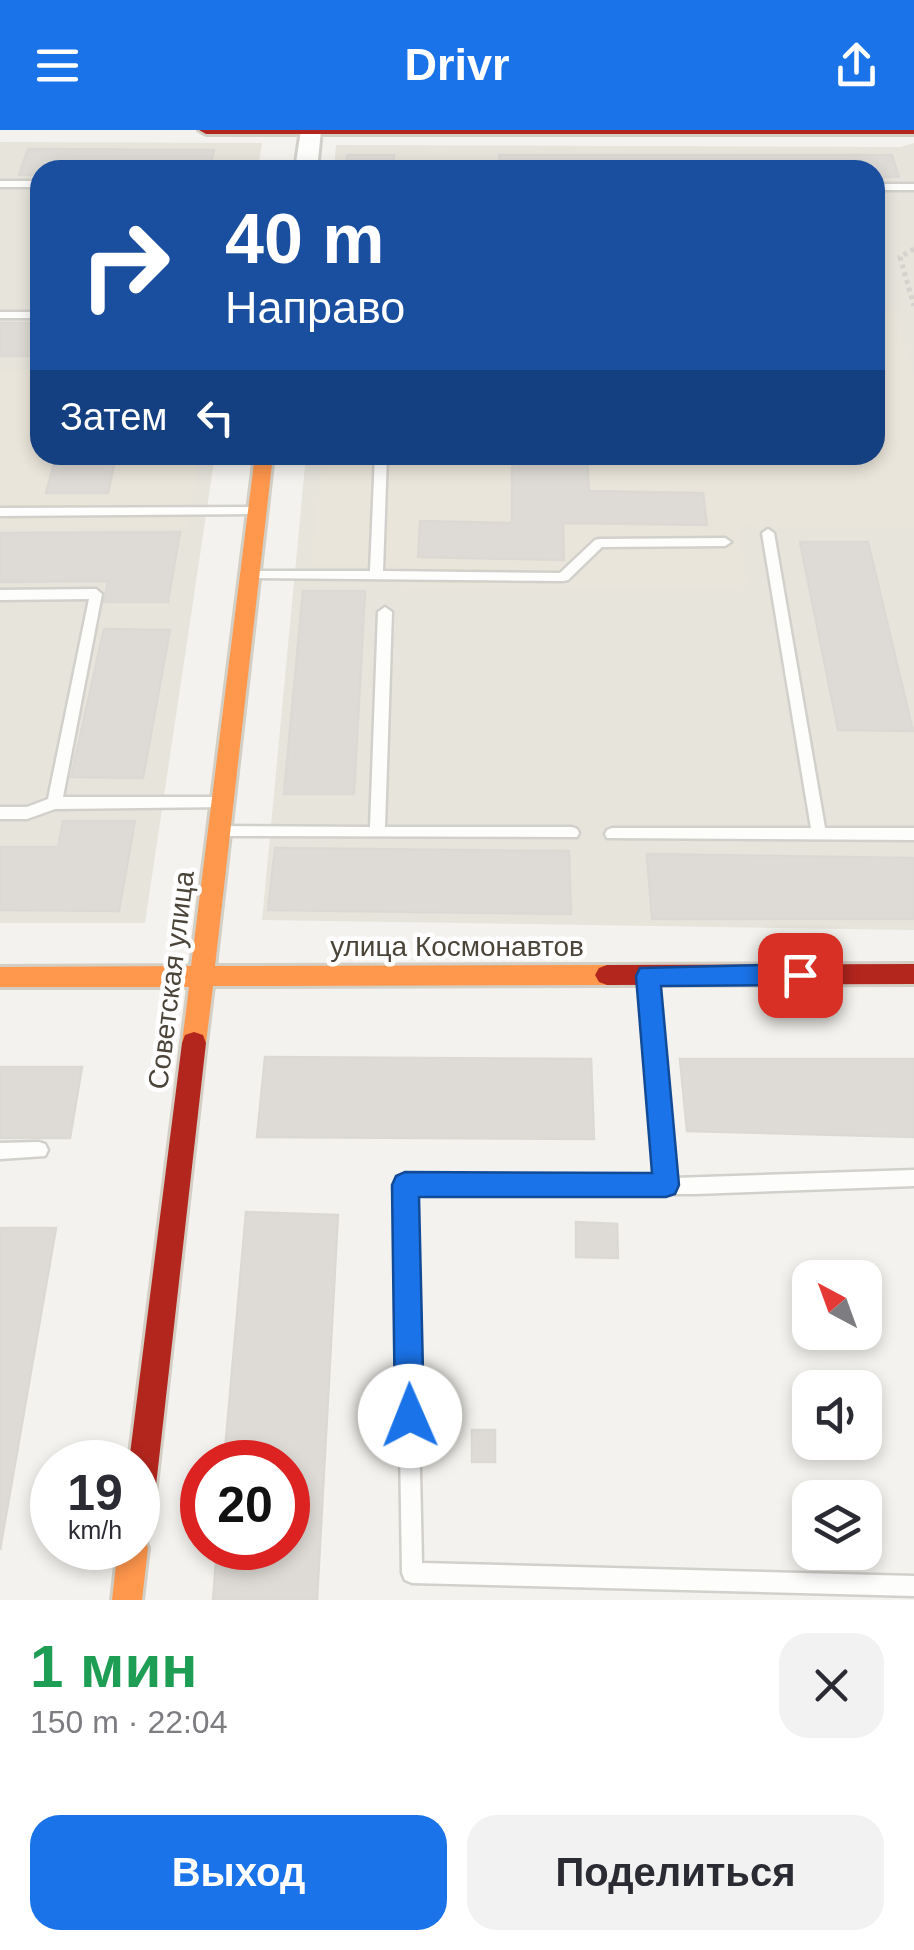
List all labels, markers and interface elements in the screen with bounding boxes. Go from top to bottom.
icon: menu [30,38,85,93]
icon: share [829,38,884,93]
text: Drivr [404,39,510,90]
icon: right [60,200,190,330]
text: 40 m [225,200,385,278]
text: Направо [225,282,405,333]
icon: left [188,390,243,445]
text: Затем [60,396,168,438]
street label: Советская улица [142,869,200,1091]
street label: улица Космонавтов [330,931,584,962]
pin [758,933,843,1018]
icon: arrive [773,948,828,1003]
north arrow [792,1260,882,1350]
map controls [792,1260,882,1570]
position arrow [358,1364,462,1468]
button: sound [792,1370,882,1460]
speed limit sign: 20 [180,1440,310,1570]
text: 19 [67,1465,123,1521]
button: layers [792,1480,882,1570]
text: km/h [68,1516,122,1544]
text: 1 мин [30,1633,198,1700]
button: close [779,1633,884,1738]
text: 150 m · 22:04 [30,1704,227,1740]
button: Выход [30,1815,447,1930]
button: Поделиться [467,1815,884,1930]

